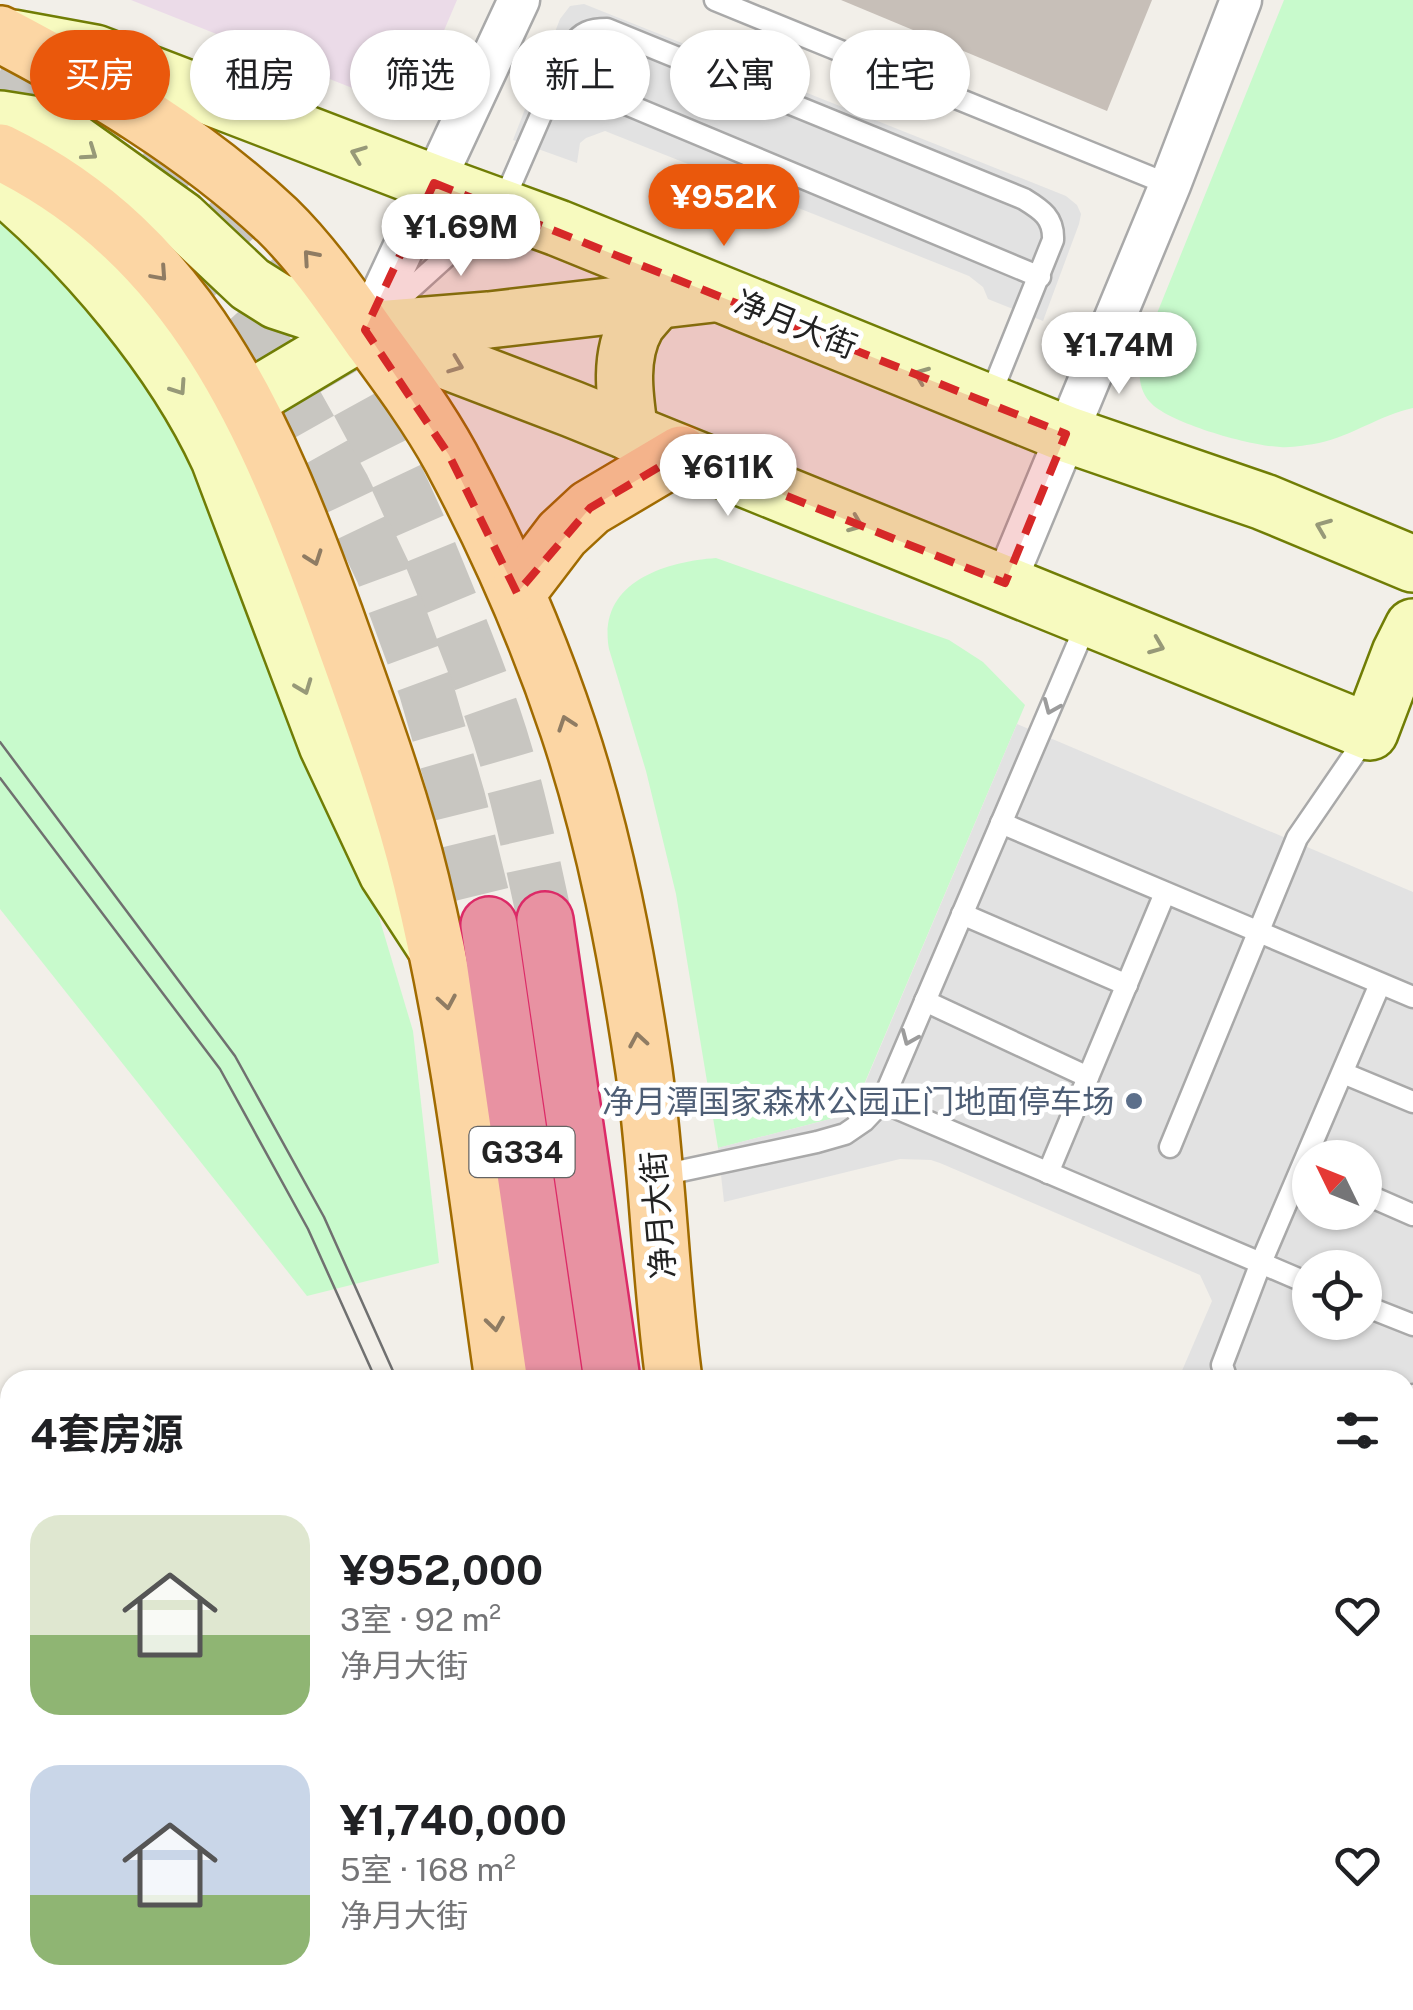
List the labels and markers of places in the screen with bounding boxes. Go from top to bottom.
pin: ¥952K [654,164,794,249]
pin: ¥1.69M [380,194,542,279]
pin: ¥1.74M [1038,312,1200,397]
pin: ¥611K [658,434,798,519]
place label: 净月潭国家森林公园正门地面停车场 [602,1083,1114,1120]
marker: 净月潭国家森林公园正门地面停车场 [1123,1090,1145,1112]

